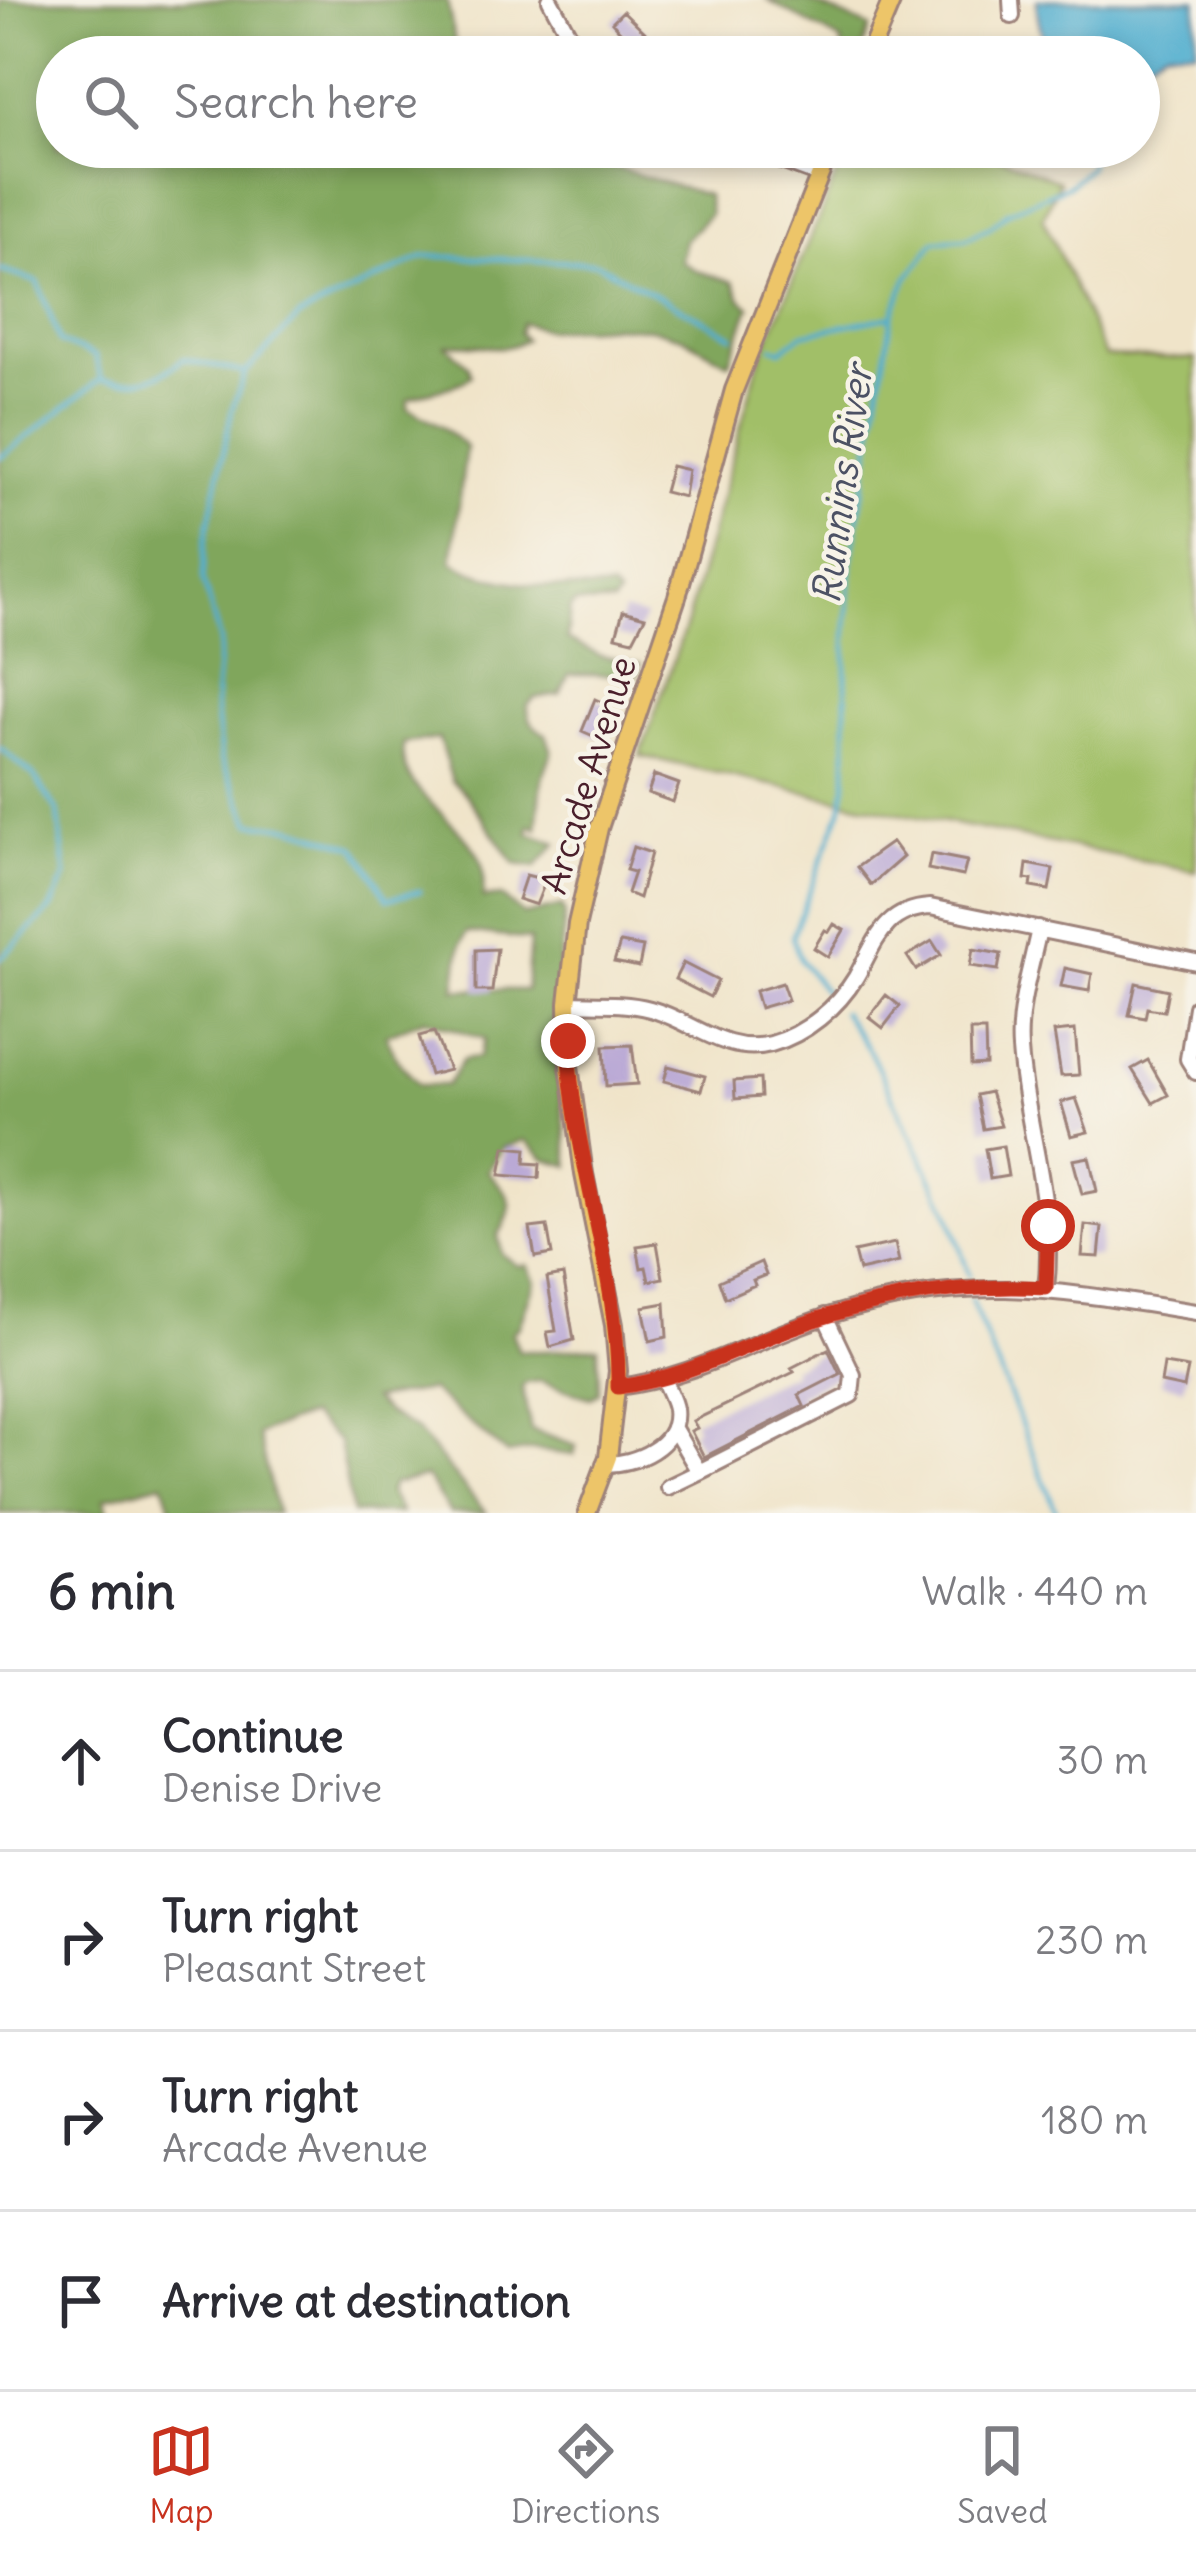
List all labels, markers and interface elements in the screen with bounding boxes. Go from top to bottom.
search box [36,36,1160,168]
icon: search [78,69,144,135]
text: Search here [174,74,418,130]
water label: Runnins River [802,358,884,606]
street label: Arcade Avenue [531,651,646,899]
route end [541,1014,595,1068]
route start [1021,1199,1075,1253]
text: 6 min [48,1559,175,1623]
text: Walk · 440 m [921,1567,1148,1616]
text: Continue [162,1708,344,1764]
icon: ahead [48,1728,114,1794]
text: 30 m [1057,1736,1148,1785]
text: Denise Drive [162,1764,382,1813]
text: Turn right [162,1888,358,1944]
icon: right [48,1908,114,1974]
text: 230 m [1035,1916,1148,1965]
text: Pleasant Street [162,1944,426,1993]
text: Turn right [162,2068,358,2124]
icon: right [48,2088,114,2154]
text: 180 m [1041,2096,1148,2145]
text: Arcade Avenue [162,2124,428,2173]
icon: arrive [48,2268,114,2334]
text: Arrive at destination [162,2273,571,2329]
tab: Map [148,2418,214,2532]
tab: Directions [511,2418,660,2532]
tab: Saved [957,2418,1048,2532]

